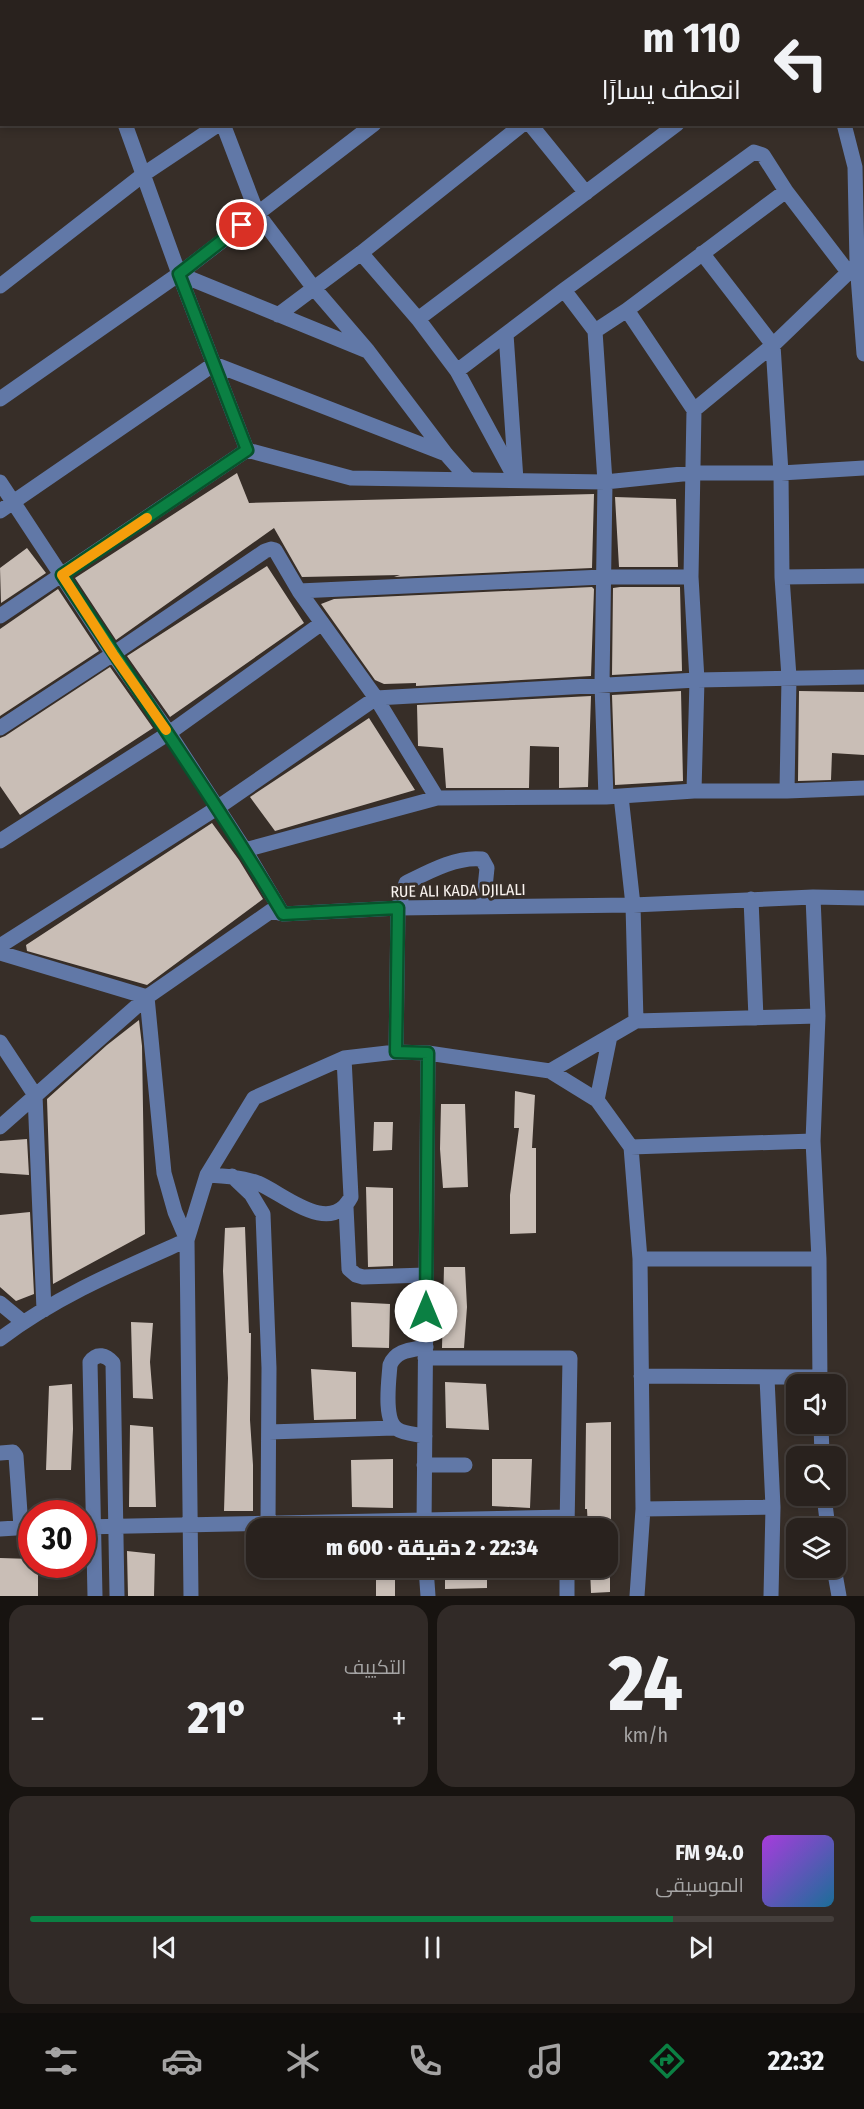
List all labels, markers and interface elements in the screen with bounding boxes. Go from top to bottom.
text: 110 m [642,13,741,63]
icon: left [762,24,840,102]
text: انعطف يسارًا [602,74,741,106]
pin [216,199,267,250]
icon: arrive [225,208,258,241]
street label: RUE ALI KADA DJILALI [390,880,526,901]
position arrow [394,1279,458,1343]
map controls [786,1374,846,1578]
button: sound [786,1374,846,1434]
button: search [786,1446,846,1506]
speed limit sign: 30 [18,1500,96,1578]
button: layers [786,1518,846,1578]
text: 22:34 · 2 دقيقة · 600 m [326,1534,538,1561]
text: 24 [608,1637,683,1731]
text: التكييف [344,1655,407,1679]
text: 21° [188,1691,249,1745]
text: − [30,1699,45,1739]
text: + [391,1699,406,1739]
text: km/h [623,1723,668,1747]
text: 94.0 FM [675,1839,744,1866]
text: الموسيقى [655,1873,744,1897]
icon: previous [148,1931,181,1964]
icon: pause [416,1931,449,1964]
icon: next [684,1931,717,1964]
icon: filters [40,2040,82,2082]
icon: car [161,2040,203,2082]
icon: climate [282,2040,324,2082]
icon: phone [404,2040,446,2082]
icon: music [525,2040,567,2082]
icon: directions [646,2040,688,2082]
text: 22:32 [768,2045,824,2077]

